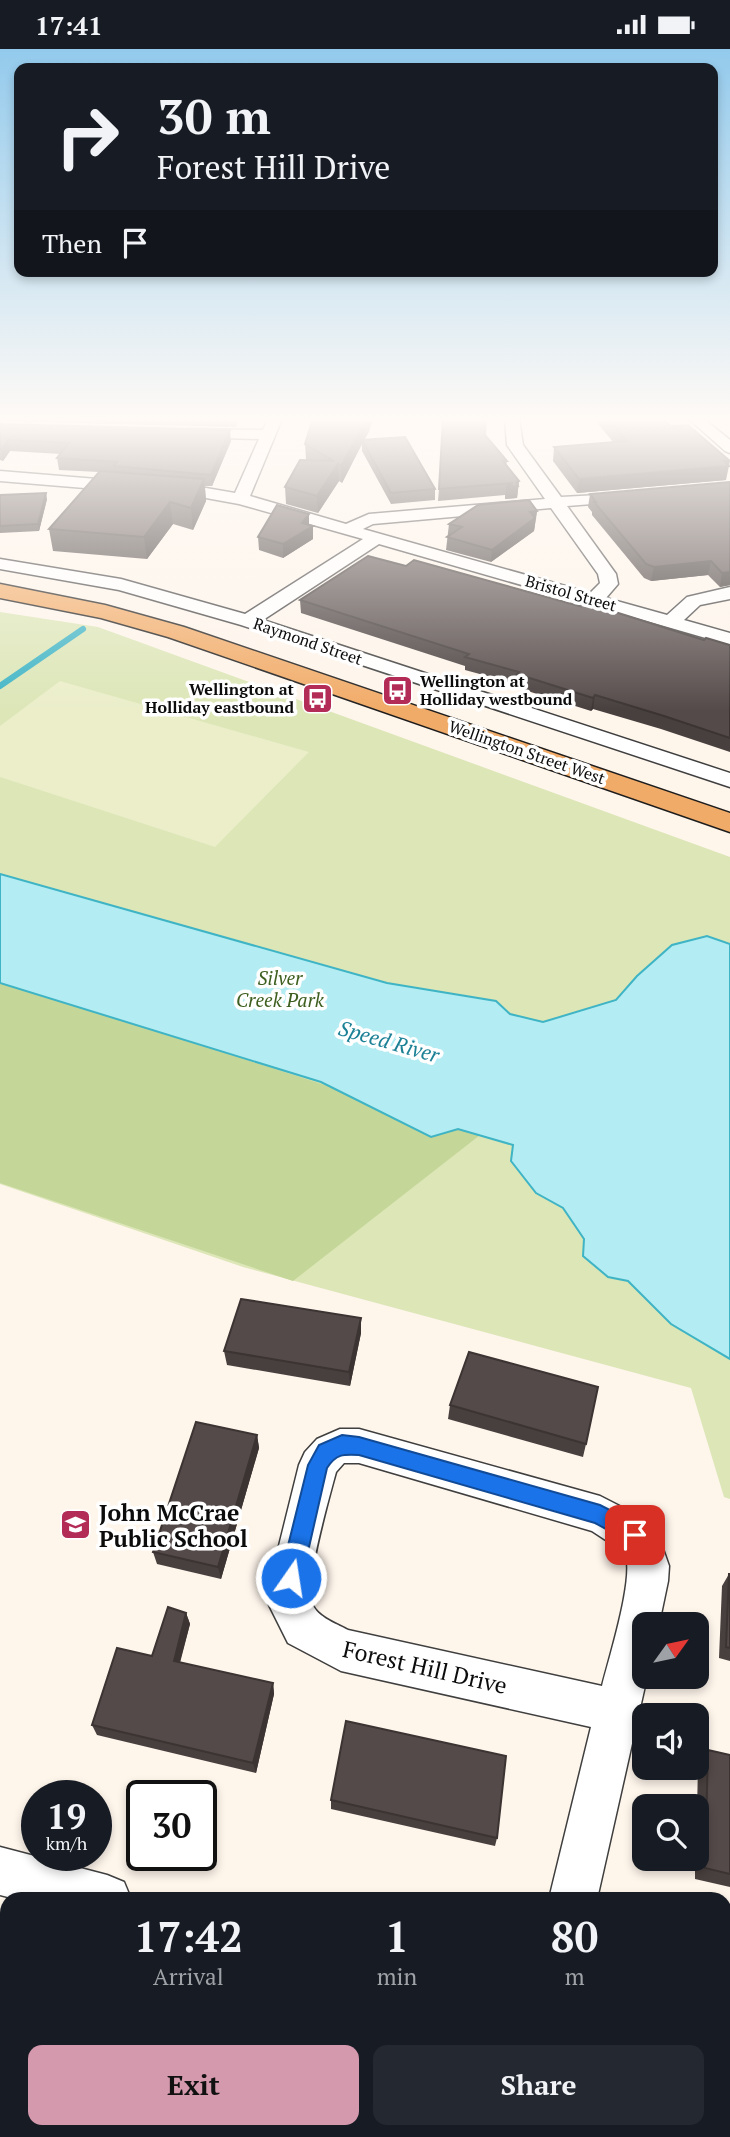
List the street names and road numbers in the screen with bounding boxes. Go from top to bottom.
street label: Bristol Street [523,569,619,617]
street label: Raymond Street [251,612,366,670]
street label: Wellington Street West [446,715,608,789]
street label: Forest Hill Drive [340,1633,510,1701]

